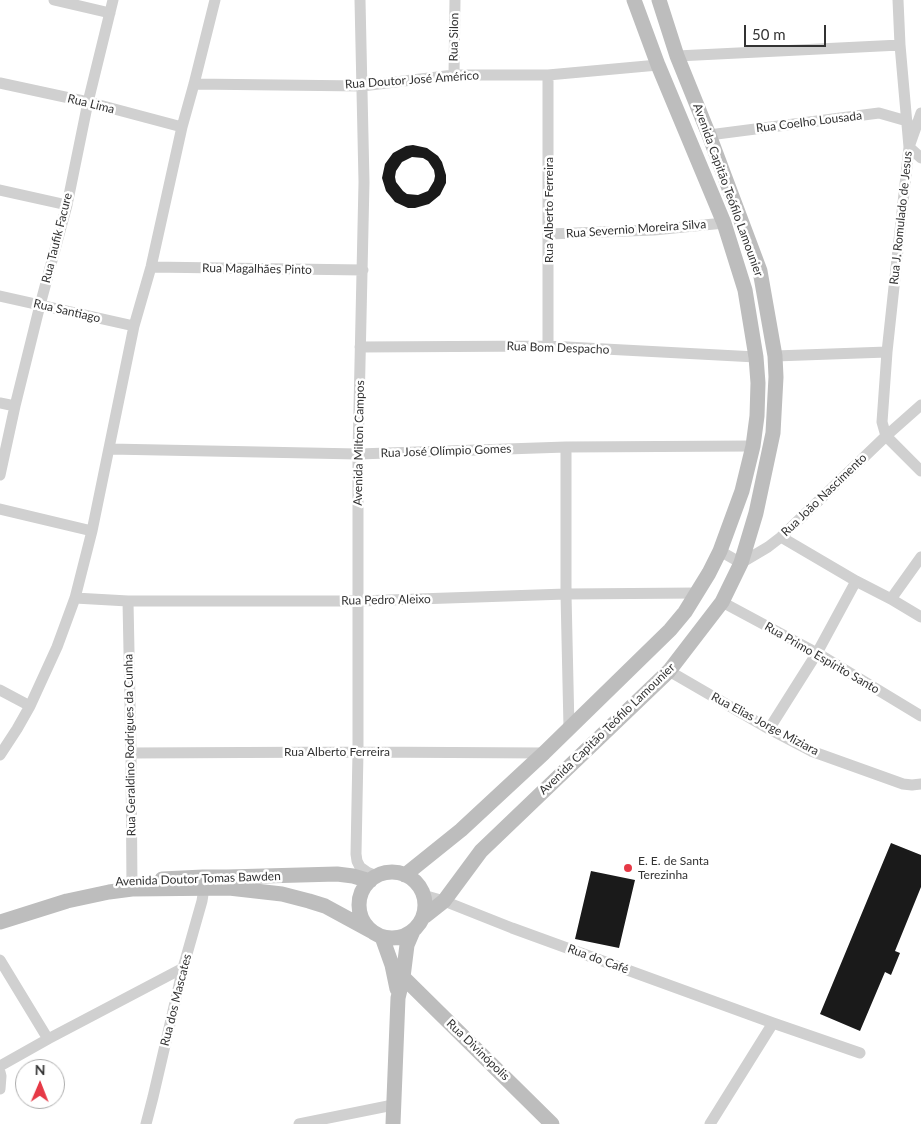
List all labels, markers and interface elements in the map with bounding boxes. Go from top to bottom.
street label: Rua Silon [446,13,462,61]
scale bar [746,15,828,47]
text: 50 m [752,25,786,43]
street label: Rua Doutor José Américo [345,68,479,92]
street label: Rua Lima [66,91,116,117]
street label: Avenida Capitão Teófilo Lamounier [690,102,766,278]
street label: Rua Coelho Lousada [755,108,863,136]
street label: Rua J. Romulado de Jesus [887,151,915,285]
street label: Rua Alberto Ferreira [542,157,556,263]
street label: Rua Taufik Facure [39,192,75,284]
street label: Rua Severnio Moreira Silva [565,217,707,241]
street label: Rua Magalhães Pinto [202,261,312,277]
street label: Rua Santiago [32,296,102,326]
street label: Rua Bom Despacho [506,339,610,357]
street label: Avenida Milton Campos [351,380,367,506]
street label: Rua José Olímpio Gomes [380,442,512,460]
street label: Rua João Nascimento [778,451,870,539]
street label: Rua Pedro Aleixo [341,592,431,608]
street label: Rua Primo Espírito Santo [762,619,882,697]
street label: Rua Geraldino Rodrigues da Cunha [121,654,139,836]
street label: Avenida Capitão Teófilo Lamounier [536,660,678,798]
street label: Rua Elias Jorge Miziara [709,690,821,758]
street label: Rua Alberto Ferreira [284,745,390,759]
place label: E. E. de Santa Terezinha [638,854,709,882]
marker: E. E. de Santa Terezinha [622,862,634,874]
street label: Avenida Doutor Tomas Bawden [115,869,281,889]
street label: Rua do Café [566,941,630,977]
street label: Rua dos Mascates [158,952,194,1048]
street label: Rua Divinópolis [444,1016,512,1084]
north arrow [15,1059,65,1109]
text: N [35,1061,46,1078]

